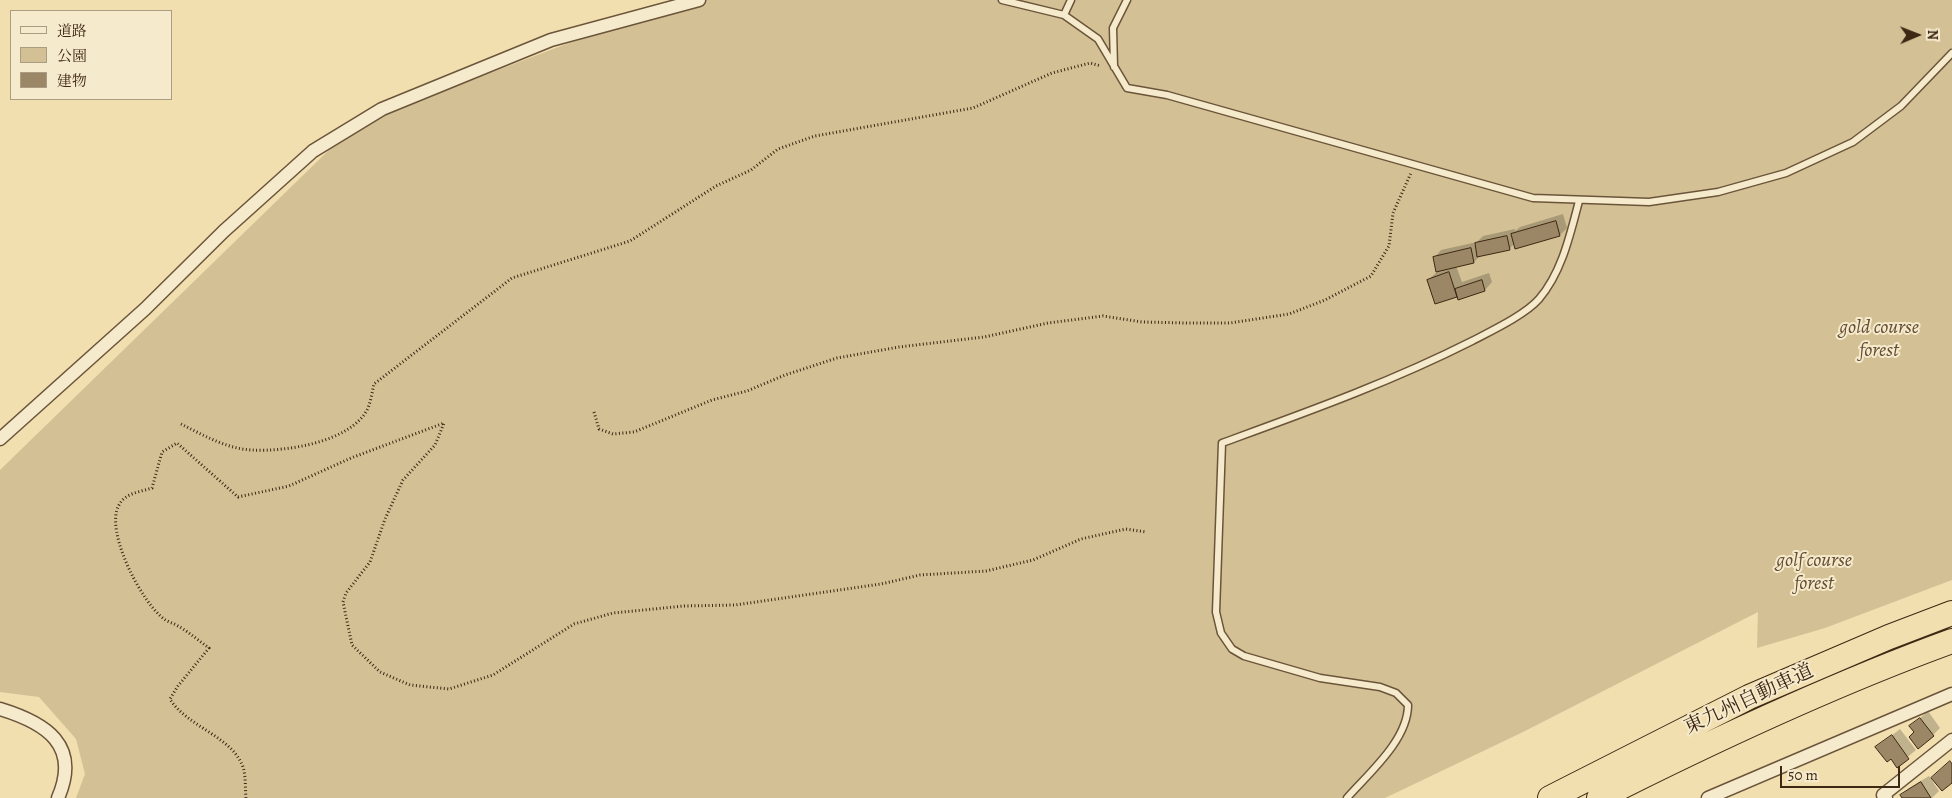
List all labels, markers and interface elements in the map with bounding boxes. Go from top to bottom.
legend [10,10,172,100]
north arrow [1892,10,1942,60]
text: 道路 [57,21,87,41]
text: N [1923,29,1942,40]
text: 公園 [57,46,87,66]
text: 建物 [57,71,87,91]
park label: gold course forest [1839,316,1919,363]
park label: golf course forest [1776,549,1852,596]
street label: 東九州自動車道 [1680,660,1818,740]
scale bar [1782,756,1902,788]
text: 50 m [1788,765,1818,785]

